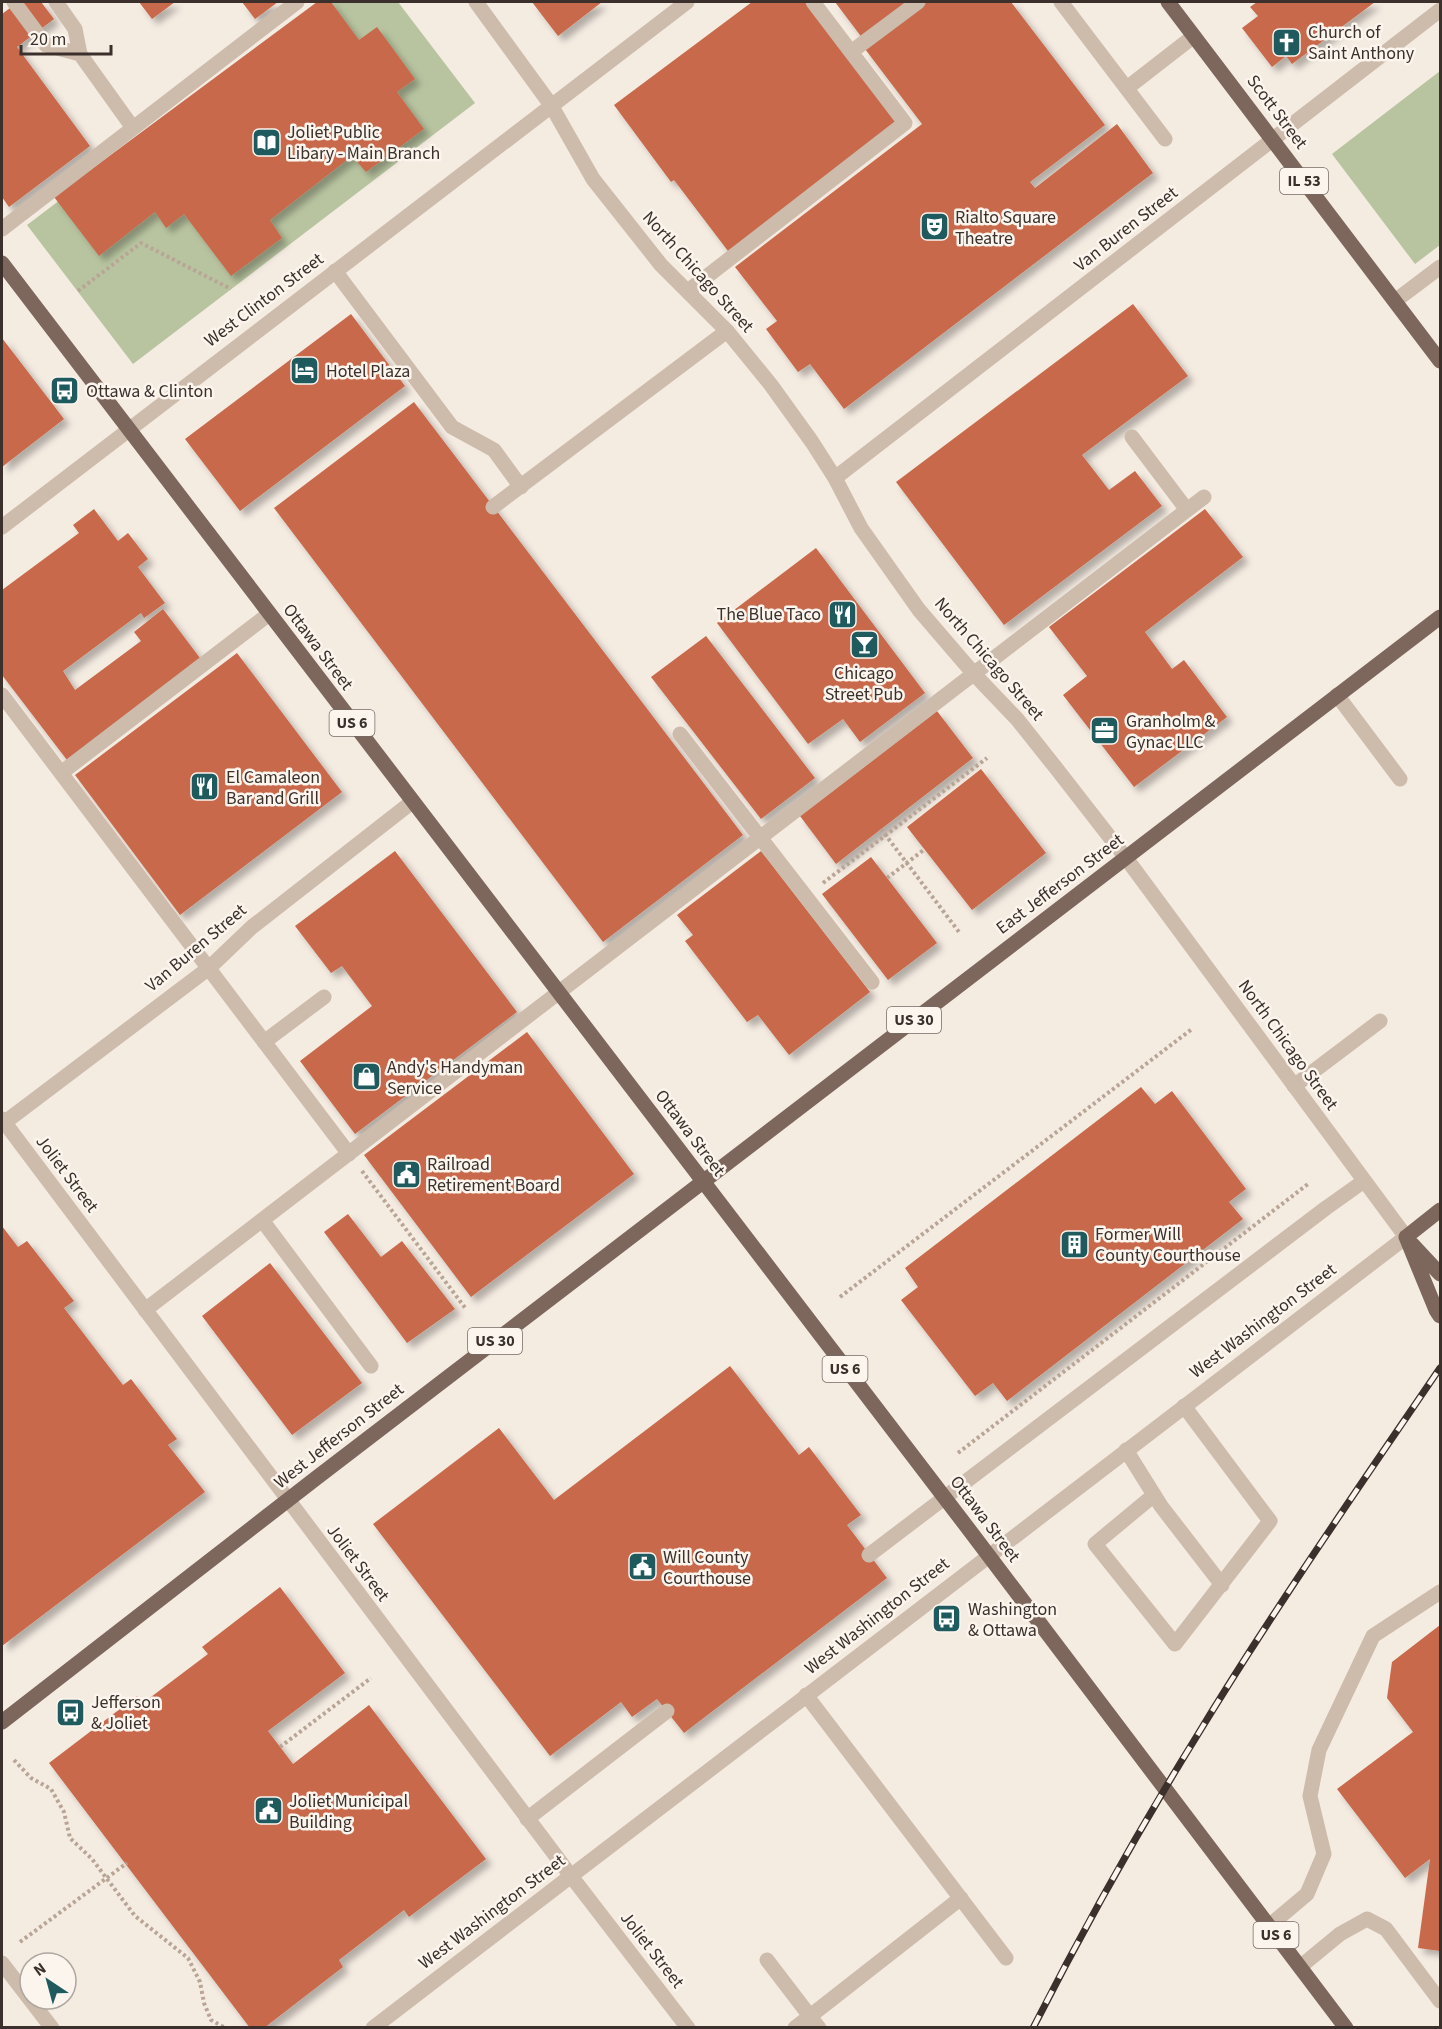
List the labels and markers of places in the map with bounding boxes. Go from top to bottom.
place label: Church of Saint Anthony [1308,20,1415,66]
church icon: Church of Saint Anthony [1271,26,1303,58]
place label: Joliet Public Libary - Main Branch [287,120,440,166]
library icon: Joliet Public Libary - Main Branch [250,126,282,158]
place label: Rialto Square Theatre [955,205,1056,251]
theatre icon: Rialto Square Theatre [918,211,950,243]
hotel icon: Hotel Plaza [289,355,321,387]
place label: Hotel Plaza [326,359,410,384]
bus stop icon: Ottawa & Clinton [49,375,81,407]
place label: Ottawa & Clinton [86,379,213,404]
restaurant icon: The Blue Taco [826,598,858,630]
place label: The Blue Taco [717,602,821,627]
bar icon: Chicago Street Pub [848,628,880,660]
place label: Chicago Street Pub [825,661,903,707]
place label: Granholm & Gynac LLC [1126,709,1216,755]
office icon: Granholm & Gynac LLC [1089,715,1121,747]
place label: El Camaleon Bar and Grill [226,765,320,811]
restaurant icon: El Camaleon Bar and Grill [189,771,221,803]
place label: Andy's Handyman Service [387,1055,523,1101]
shop icon: Andy's Handyman Service [350,1061,382,1093]
place label: Railroad Retirement Board [427,1152,560,1198]
public building icon: Railroad Retirement Board [390,1158,422,1190]
place label: Former Will County Courthouse [1095,1222,1241,1268]
building icon: Former Will County Courthouse [1058,1228,1090,1260]
place label: Will County Courthouse [663,1545,751,1591]
public building icon: Will County Courthouse [626,1551,658,1583]
place label: Washington & Ottawa [968,1597,1057,1643]
bus stop icon: Washington & Ottawa [931,1603,963,1635]
place label: Jefferson & Joliet [91,1690,161,1736]
bus stop icon: Jefferson & Joliet [54,1696,86,1728]
place label: Joliet Municipal Building [289,1789,408,1835]
public building icon: Joliet Municipal Building [252,1795,284,1827]

